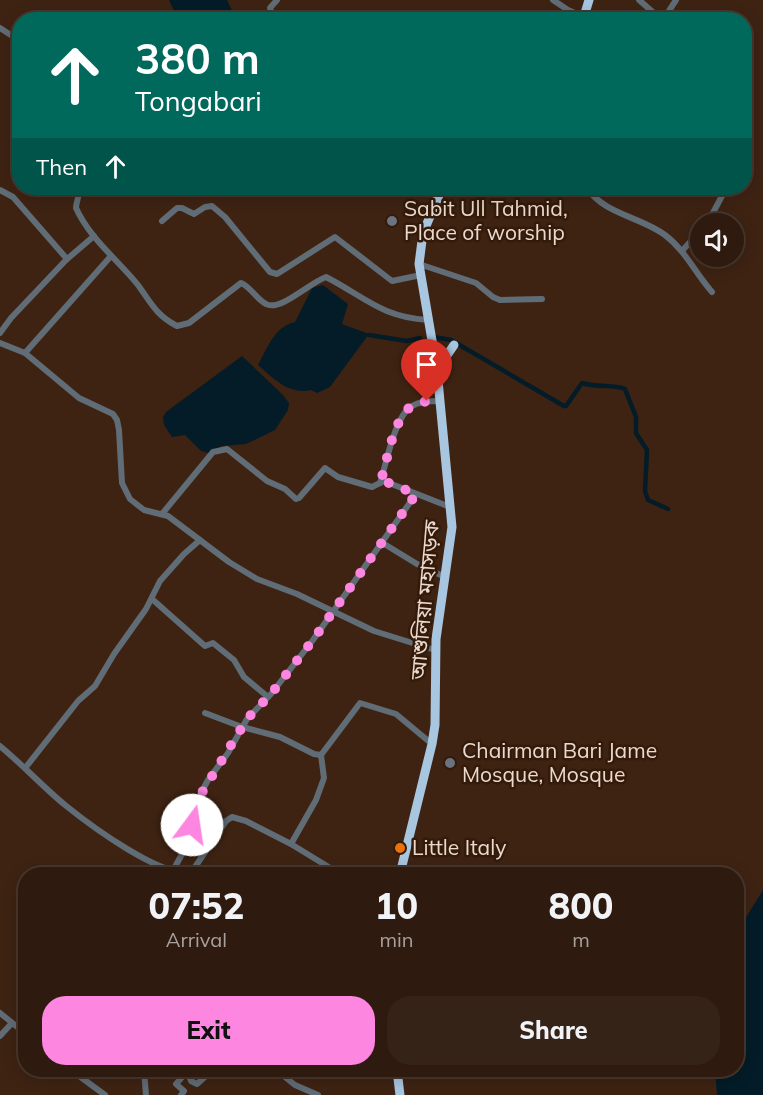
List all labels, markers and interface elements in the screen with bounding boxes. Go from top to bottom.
text: 380 m [135,32,260,85]
icon: ahead [36,36,114,114]
text: Tongabari [135,84,262,118]
icon: ahead [99,150,132,183]
text: Then [36,153,87,181]
place label: Sabit Ull Tahmid, Place of worship [404,195,568,245]
map controls [690,213,744,267]
button: sound [690,213,744,267]
marker: Sabit Ull Tahmid, Place of worship [385,214,399,228]
pin [401,339,452,401]
icon: arrive [410,348,443,381]
street label: আশুলিয়া মহাসড়ক [404,518,444,682]
place label: Chairman Bari Jame Mosque, Mosque [462,737,657,787]
marker: Chairman Bari Jame Mosque, Mosque [443,756,457,770]
position arrow [160,793,224,857]
place label: Little Italy [412,834,506,860]
marker: Little Italy [393,841,407,855]
text: 07:52 [149,883,244,928]
text: 10 [375,883,418,928]
text: 800 [549,883,613,928]
text: Arrival [166,927,227,952]
text: min [379,927,413,952]
text: m [572,927,590,952]
button: Exit [42,996,375,1065]
button: Share [387,996,720,1065]

